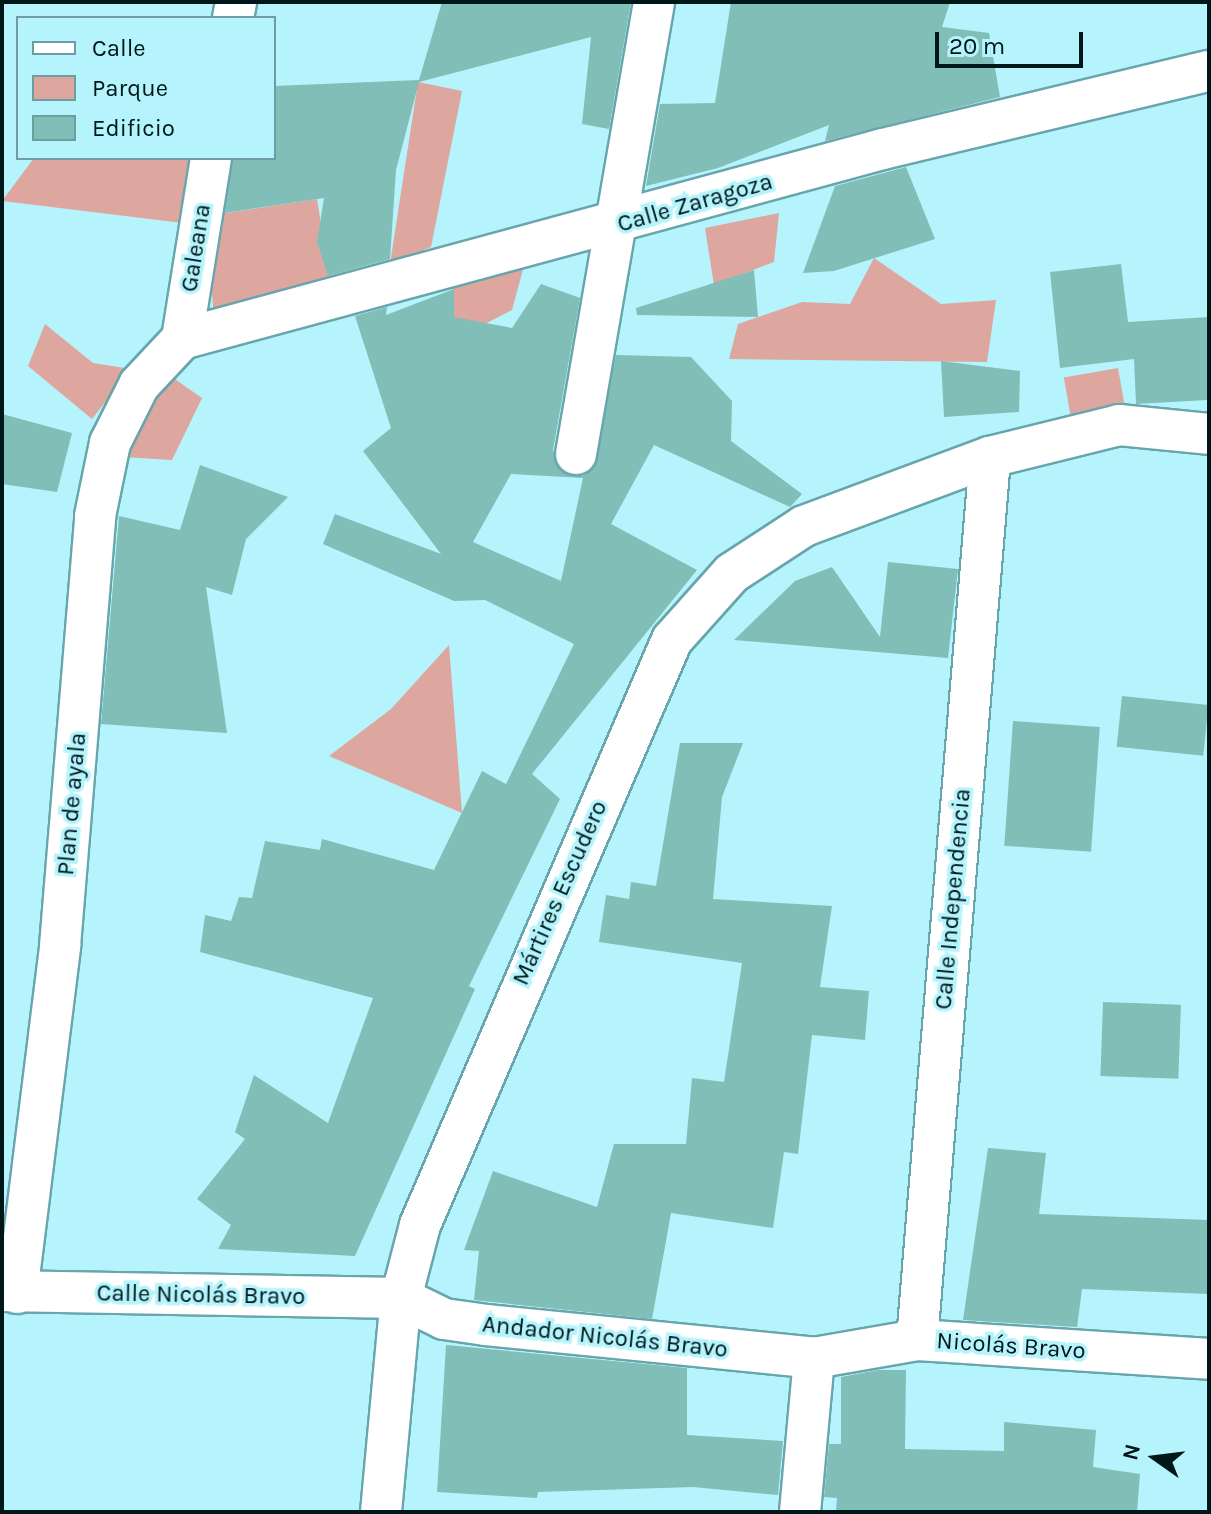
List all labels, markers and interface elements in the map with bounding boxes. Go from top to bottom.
legend [16,16,276,160]
scale bar [939,16,1087,66]
text: 20 m [949,32,1005,60]
text: Calle [92,34,146,62]
text: Parque [92,74,168,102]
text: Edificio [92,114,175,142]
street label: Calle Zaragoza [614,167,776,239]
street label: Galeana [175,202,217,294]
street label: Plan de ayala [51,731,93,877]
street label: Calle Independencia [929,787,977,1011]
street label: Mártires Escudero [506,796,614,990]
street label: Calle Nicolás Bravo [96,1279,306,1311]
street label: Andador Nicolás Bravo [481,1310,729,1364]
street label: Nicolás Bravo [936,1326,1086,1366]
north arrow [1115,1418,1195,1498]
text: N [1117,1441,1146,1463]

